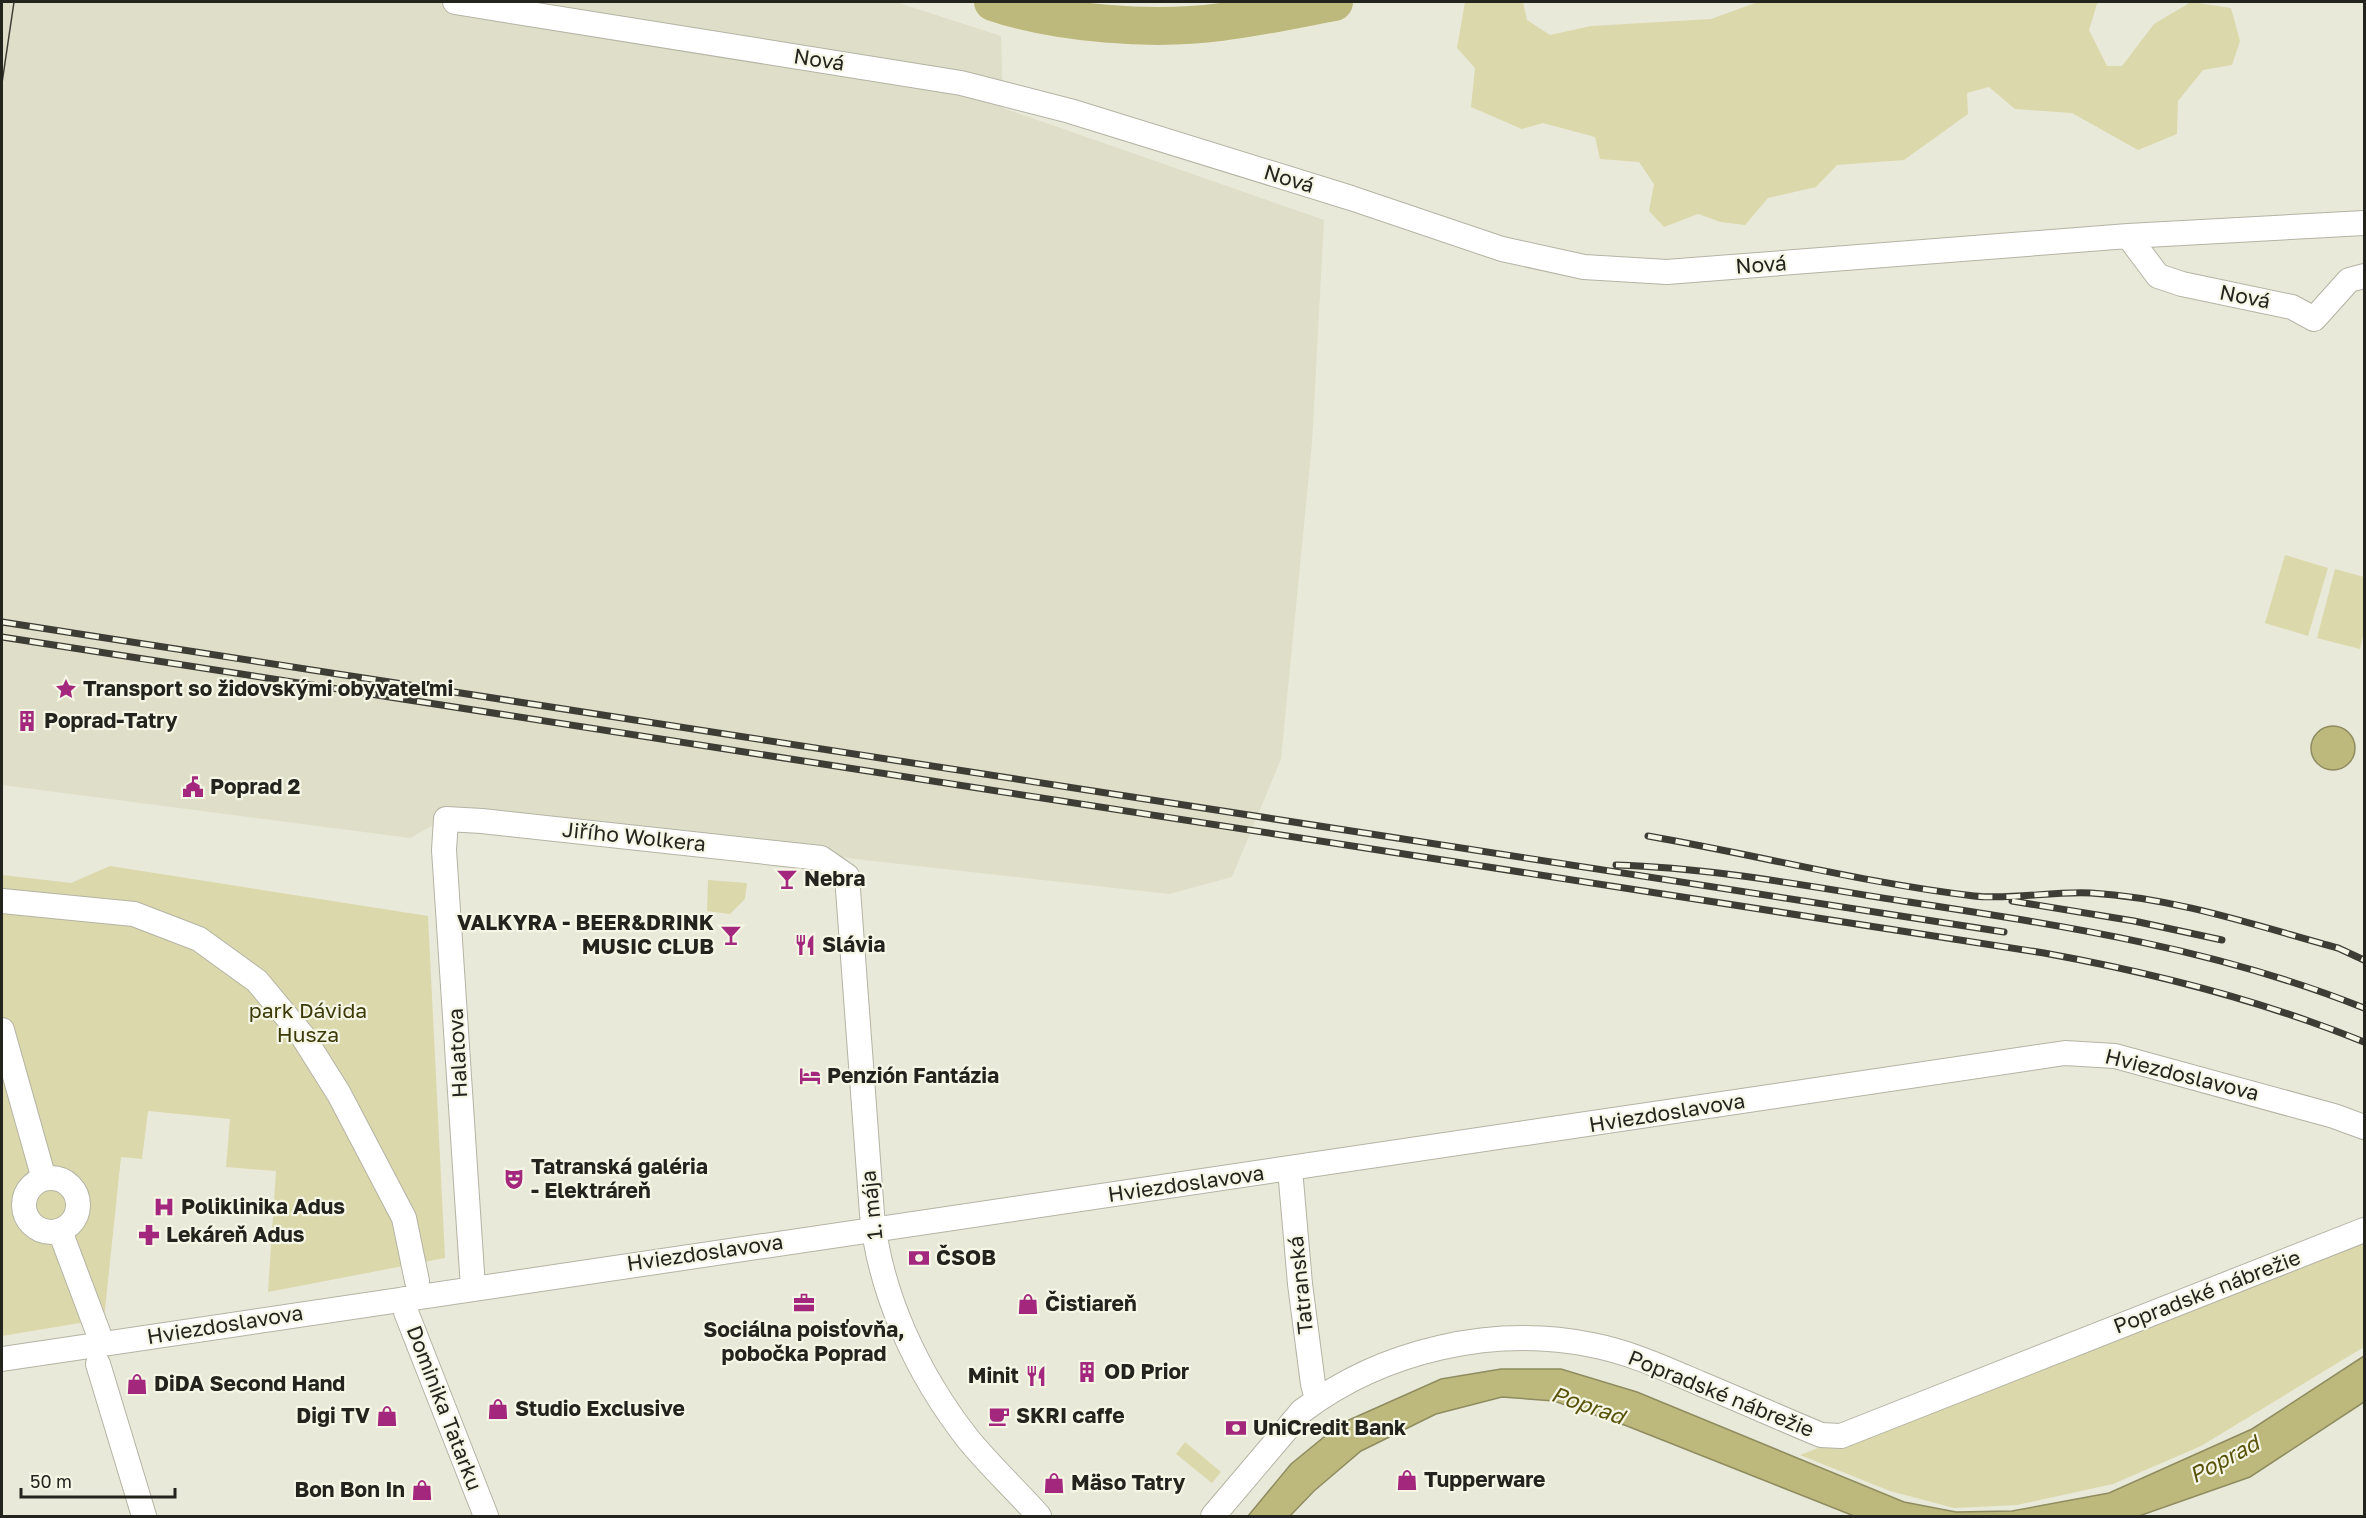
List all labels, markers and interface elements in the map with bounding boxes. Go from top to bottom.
street label: Nová [792,42,846,76]
street label: Nová [1261,158,1318,198]
street label: Nová [1735,249,1787,279]
street label: Nová [2218,278,2273,314]
place label: Transport so židovskými obyvateľmi [83,675,453,701]
place icon: Transport so židovskými obyvateľmi [54,677,78,701]
place label: Poprad-Tatry [44,707,178,733]
building icon: Poprad-Tatry [15,709,39,733]
place label: Poprad 2 [210,773,301,799]
public building icon: Poprad 2 [181,775,205,799]
street label: Jiřího Wolkera [561,816,707,856]
place label: Nebra [804,865,865,891]
bar icon: Nebra [775,867,799,891]
place label: VALKYRA - BEER&DRINK MUSIC CLUB [457,909,714,959]
bar icon: VALKYRA - BEER&DRINK MUSIC CLUB [719,923,743,947]
place label: Slávia [822,931,886,957]
restaurant icon: Slávia [793,933,817,957]
park label: park Dávida Husza [249,997,367,1047]
street label: Halatova [442,1008,472,1099]
street label: Hviezdoslavova [2103,1042,2262,1106]
place label: Penzión Fantázia [827,1062,999,1088]
hotel icon: Penzión Fantázia [798,1064,822,1088]
street label: Hviezdoslavova [1587,1087,1747,1137]
place label: Tatranská galéria - Elektráreň [531,1153,708,1203]
street label: Hviezdoslavova [1106,1159,1266,1207]
theatre icon: Tatranská galéria - Elektráreň [502,1167,526,1191]
street label: 1. mája [854,1169,888,1241]
place label: Poliklinika Adus [181,1193,345,1219]
hospital icon: Poliklinika Adus [152,1195,176,1219]
place label: Lekáreň Adus [166,1221,305,1247]
pharmacy icon: Lekáreň Adus [137,1223,161,1247]
street label: Hviezdoslavova [625,1228,785,1276]
street label: Tatranská [1282,1235,1318,1335]
street label: Popradské nábrežie [2109,1243,2304,1339]
place label: ČSOB [936,1244,996,1270]
bank icon: ČSOB [907,1246,931,1270]
place label: Čistiareň [1045,1290,1137,1316]
office icon: Sociálna poisťovňa, pobočka Poprad [792,1291,816,1315]
shop icon: Čistiareň [1016,1292,1040,1316]
street label: Hviezdoslavova [145,1299,305,1349]
place label: Sociálna poisťovňa, pobočka Poprad [703,1316,905,1366]
street label: Dominika Tatarku [402,1321,488,1494]
street label: Popradské nábrežie [1625,1344,1818,1442]
place label: OD Prior [1104,1358,1189,1384]
building icon: OD Prior [1075,1360,1099,1384]
place label: Minit [968,1362,1019,1388]
restaurant icon: Minit [1024,1364,1048,1388]
place label: DiDA Second Hand [154,1370,345,1396]
shop icon: DiDA Second Hand [125,1372,149,1396]
water label: Poprad [1548,1380,1630,1430]
place label: Studio Exclusive [515,1395,685,1421]
shop icon: Studio Exclusive [486,1397,510,1421]
place label: Digi TV [296,1402,370,1428]
place label: SKRI caffe [1016,1402,1125,1428]
shop icon: Digi TV [375,1404,399,1428]
cafe icon: SKRI caffe [987,1404,1011,1428]
place label: UniCredit Bank [1253,1414,1406,1440]
bank icon: UniCredit Bank [1224,1416,1248,1440]
water label: Poprad [2184,1428,2265,1488]
scale bar [21,1461,176,1499]
place label: Tupperware [1424,1466,1545,1492]
shop icon: Tupperware [1395,1468,1419,1492]
place label: Mäso Tatry [1071,1469,1186,1495]
text: 50 m [30,1470,72,1492]
shop icon: Mäso Tatry [1042,1471,1066,1495]
place label: Bon Bon In [294,1476,405,1502]
shop icon: Bon Bon In [410,1478,434,1502]

